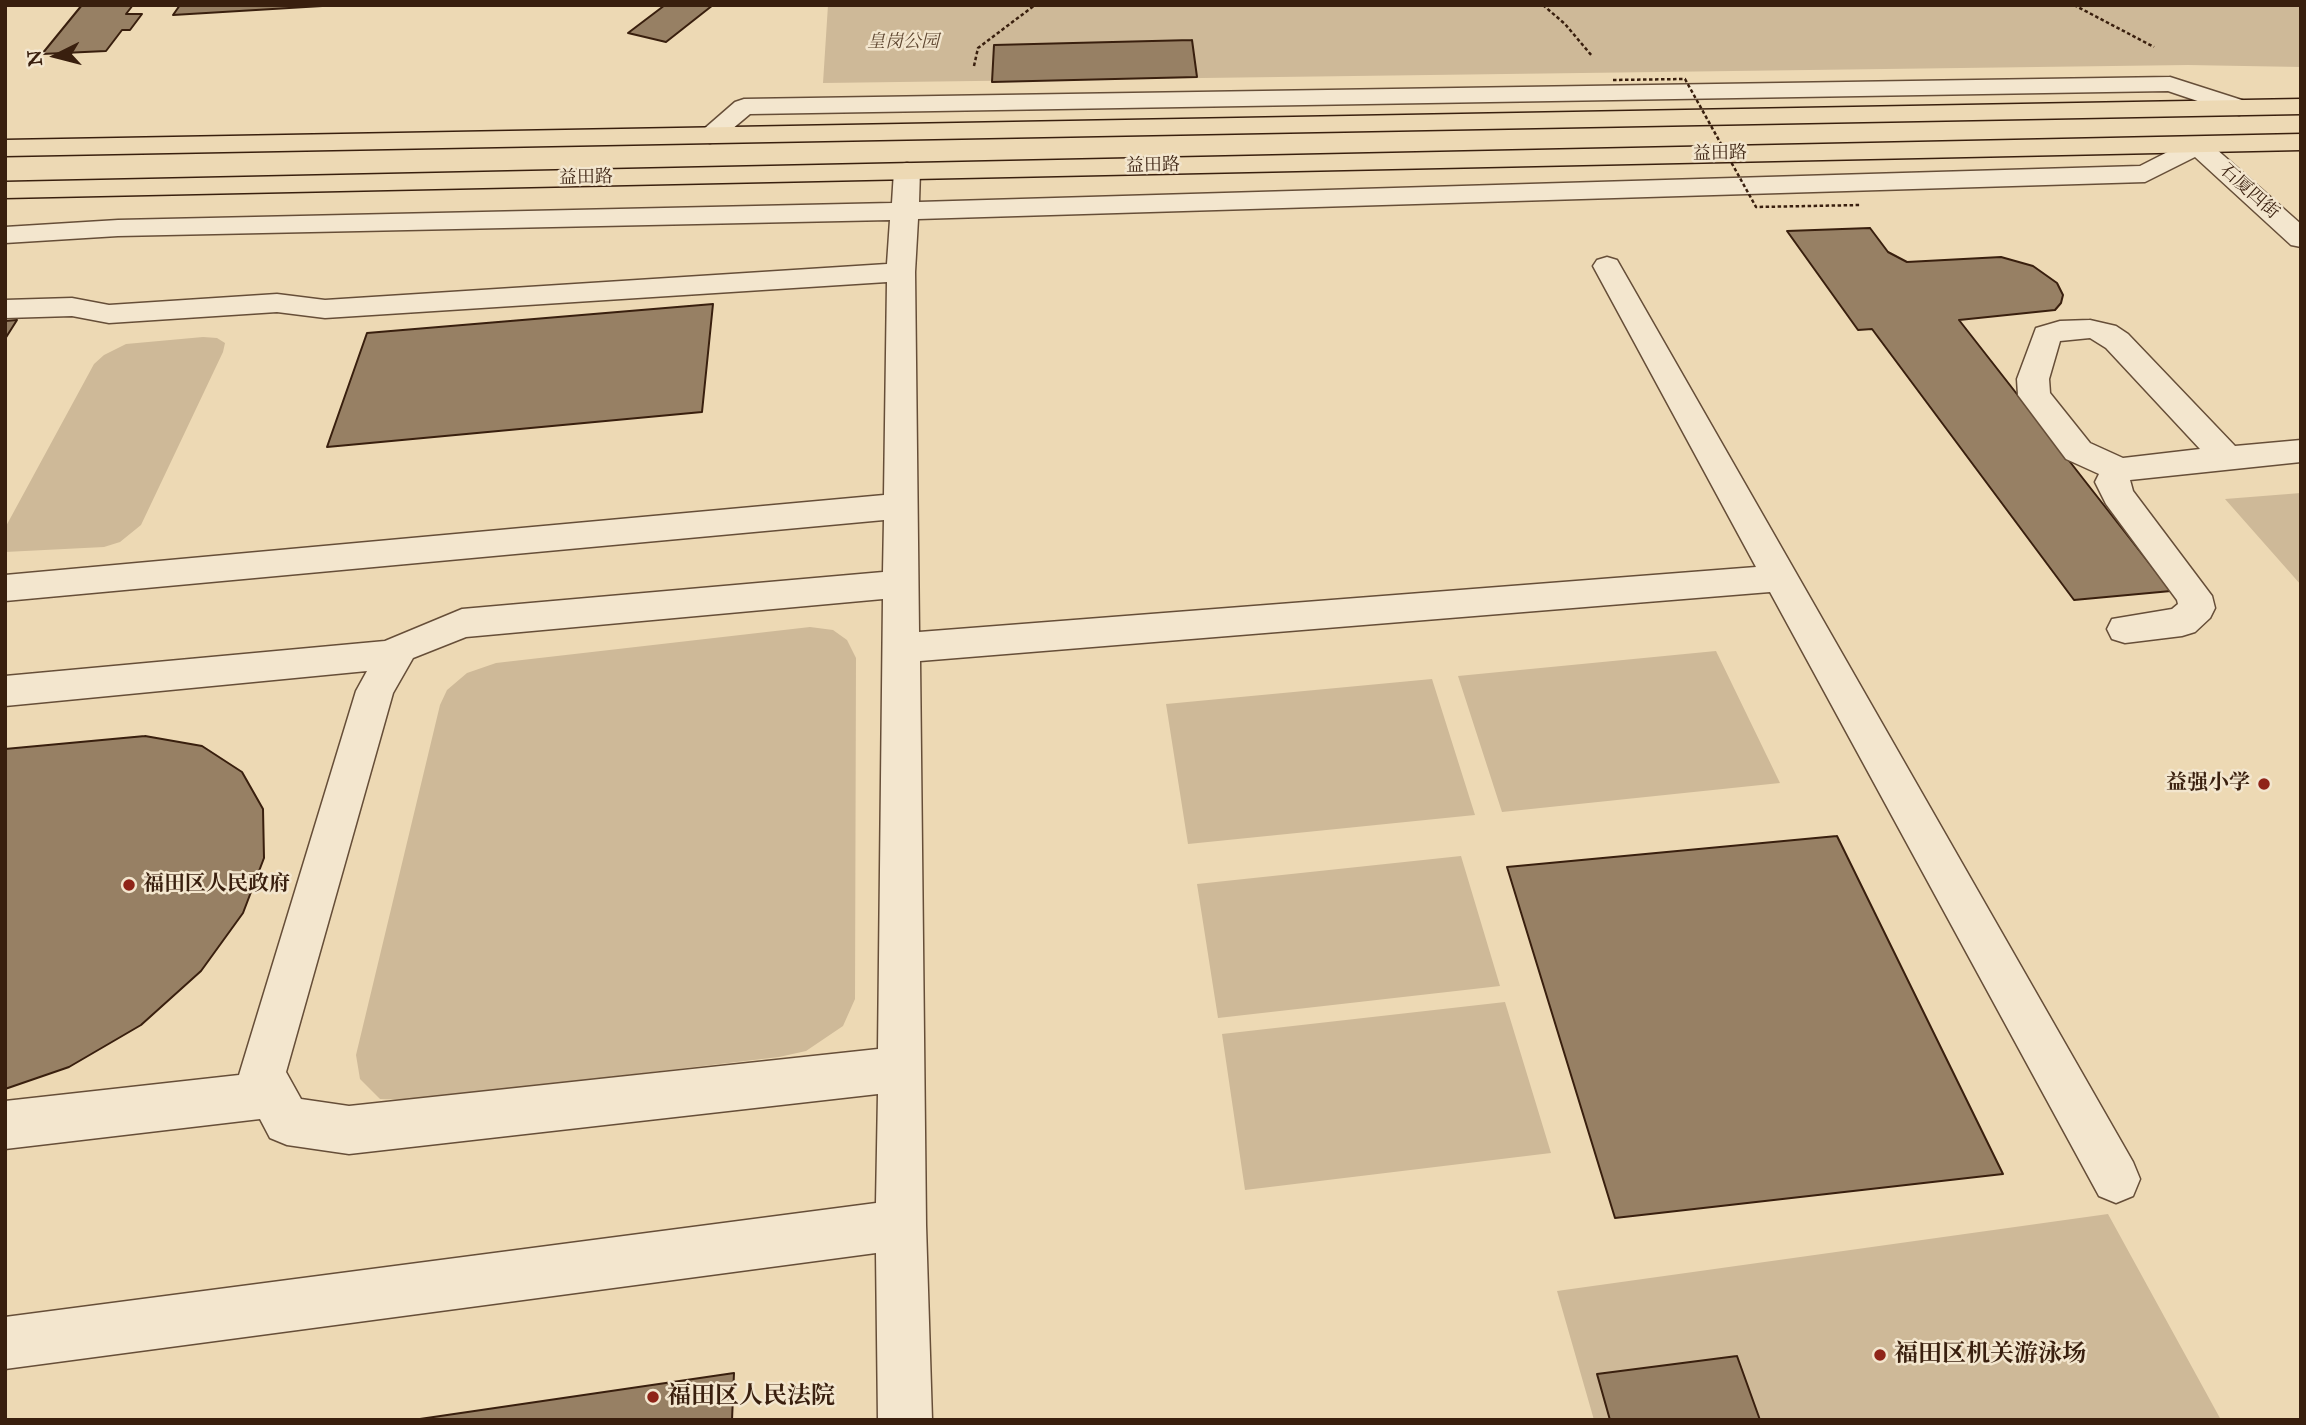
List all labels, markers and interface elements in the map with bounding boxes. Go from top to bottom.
north arrow [21,21,91,91]
park label: 皇岗公园 [867,32,939,54]
text: N [22,49,47,67]
street label: 益田路 [1693,143,1747,165]
street label: 益田路 [1126,155,1180,177]
street label: 石厦四街 [2215,160,2283,224]
street label: 益田路 [559,167,613,189]
place label: 益强小学 [2166,771,2250,797]
marker: 益强小学 [2256,776,2272,792]
place label: 福田区人民政府 [143,872,290,898]
marker: 福田区人民政府 [121,877,137,893]
place label: 福田区机关游泳场 [1894,1341,2086,1369]
marker: 福田区机关游泳场 [1872,1347,1888,1363]
place label: 福田区人民法院 [667,1383,835,1411]
marker: 福田区人民法院 [645,1389,661,1405]

